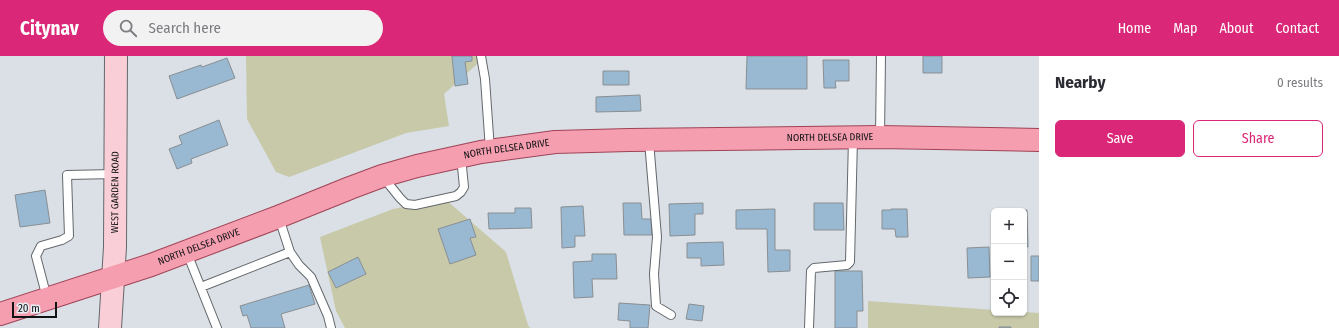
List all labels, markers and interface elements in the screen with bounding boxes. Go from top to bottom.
search box [103,10,383,46]
text: Citynav [20,17,79,40]
icon: search [117,17,139,39]
text: Search here [149,19,221,37]
text: Home [1118,20,1151,37]
text: Map [1173,20,1197,37]
text: About [1219,20,1254,37]
text: Contact [1276,20,1319,37]
text: Nearby [1055,72,1106,93]
text: 0 results [1277,75,1323,90]
button: Save [1055,120,1185,157]
button: Share [1193,120,1323,157]
street label: NORTH DELSEA DRIVE [787,131,874,144]
street label: NORTH DELSEA DRIVE [463,137,550,162]
street label: WEST GARDEN ROAD [109,151,122,233]
map controls [991,208,1027,316]
button: + [991,208,1027,244]
street label: NORTH DELSEA DRIVE [156,226,242,268]
button: − [991,244,1027,280]
button: locate [991,280,1027,316]
scale bar [12,300,57,319]
text: 20 m [18,302,40,315]

